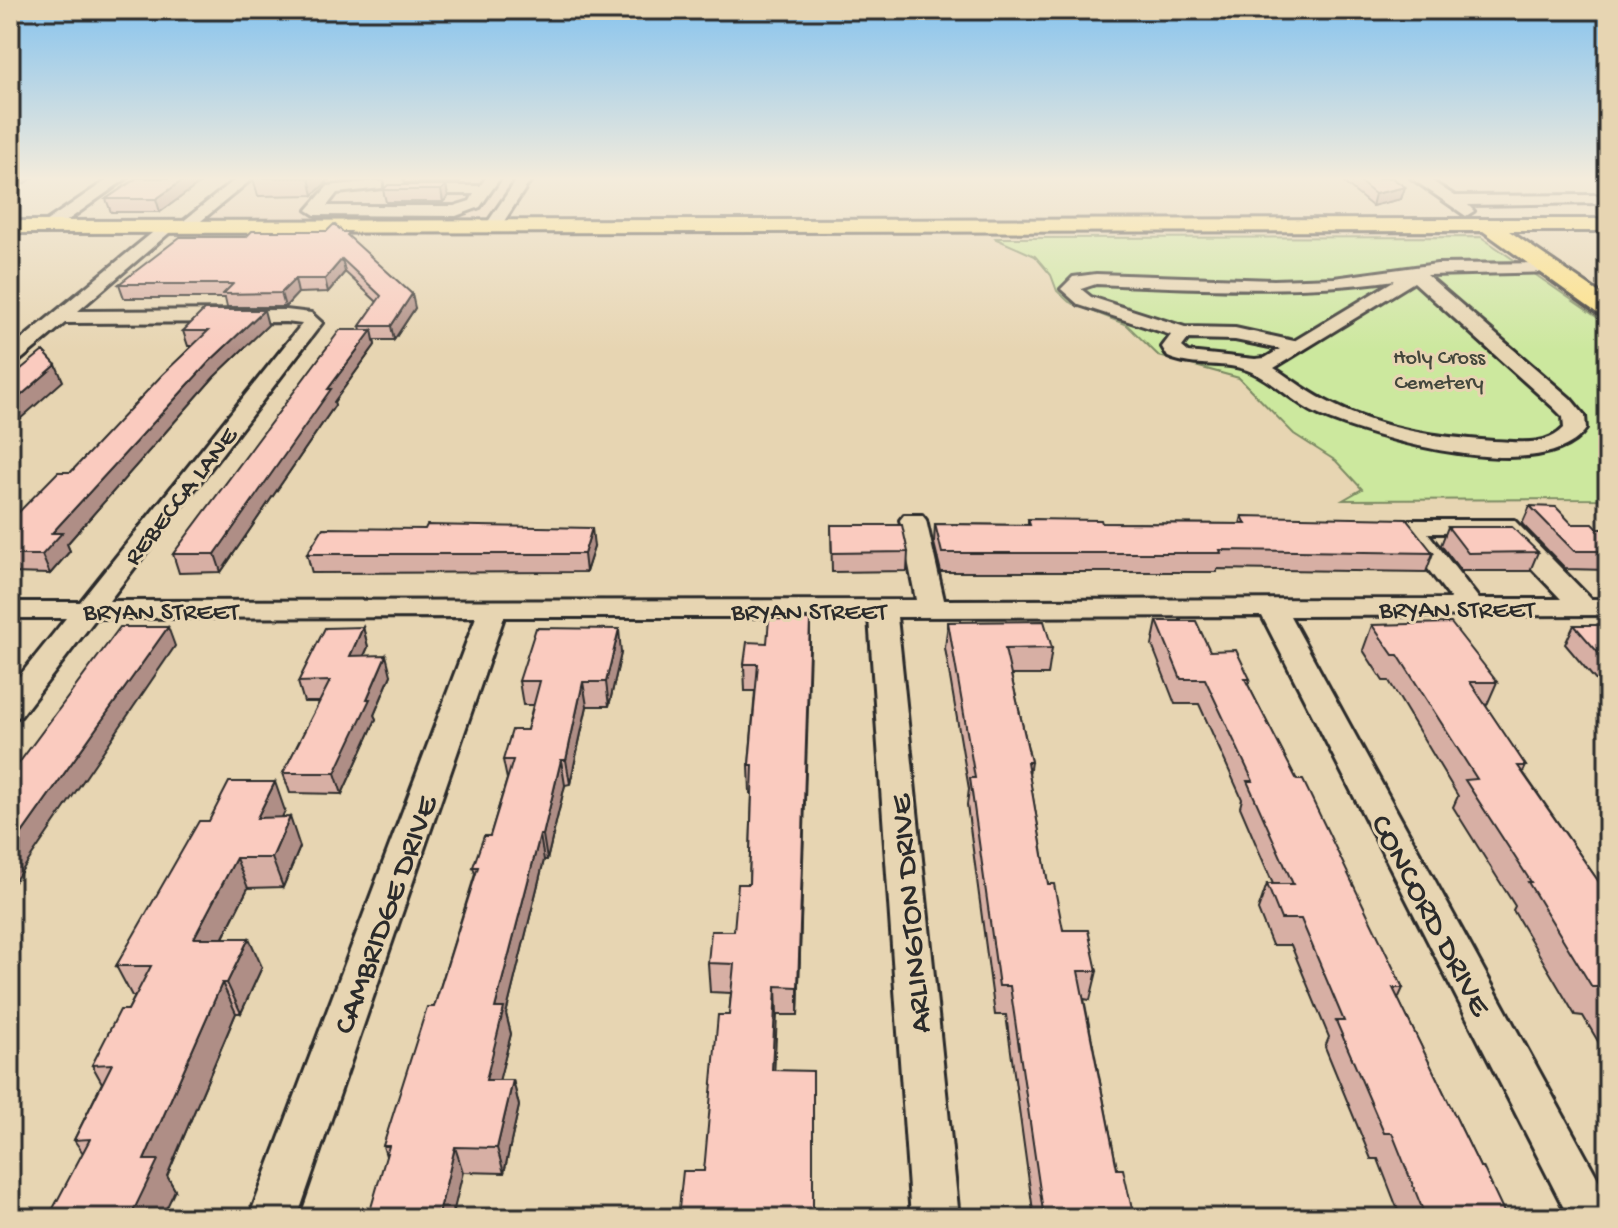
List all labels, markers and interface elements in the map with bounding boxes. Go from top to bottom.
park label: Holy Cross Cemetery [1393,346,1486,397]
street label: REBECCA LANE [119,422,247,573]
street label: BRYAN STREET [1378,597,1536,628]
street label: BRYAN STREET [82,599,240,630]
street label: BRYAN STREET [730,599,888,630]
street label: CAMBRIDGE DRIVE [327,790,449,1040]
street label: ARLINGTON DRIVE [884,792,942,1034]
street label: CONCORD DRIVE [1360,809,1498,1024]

